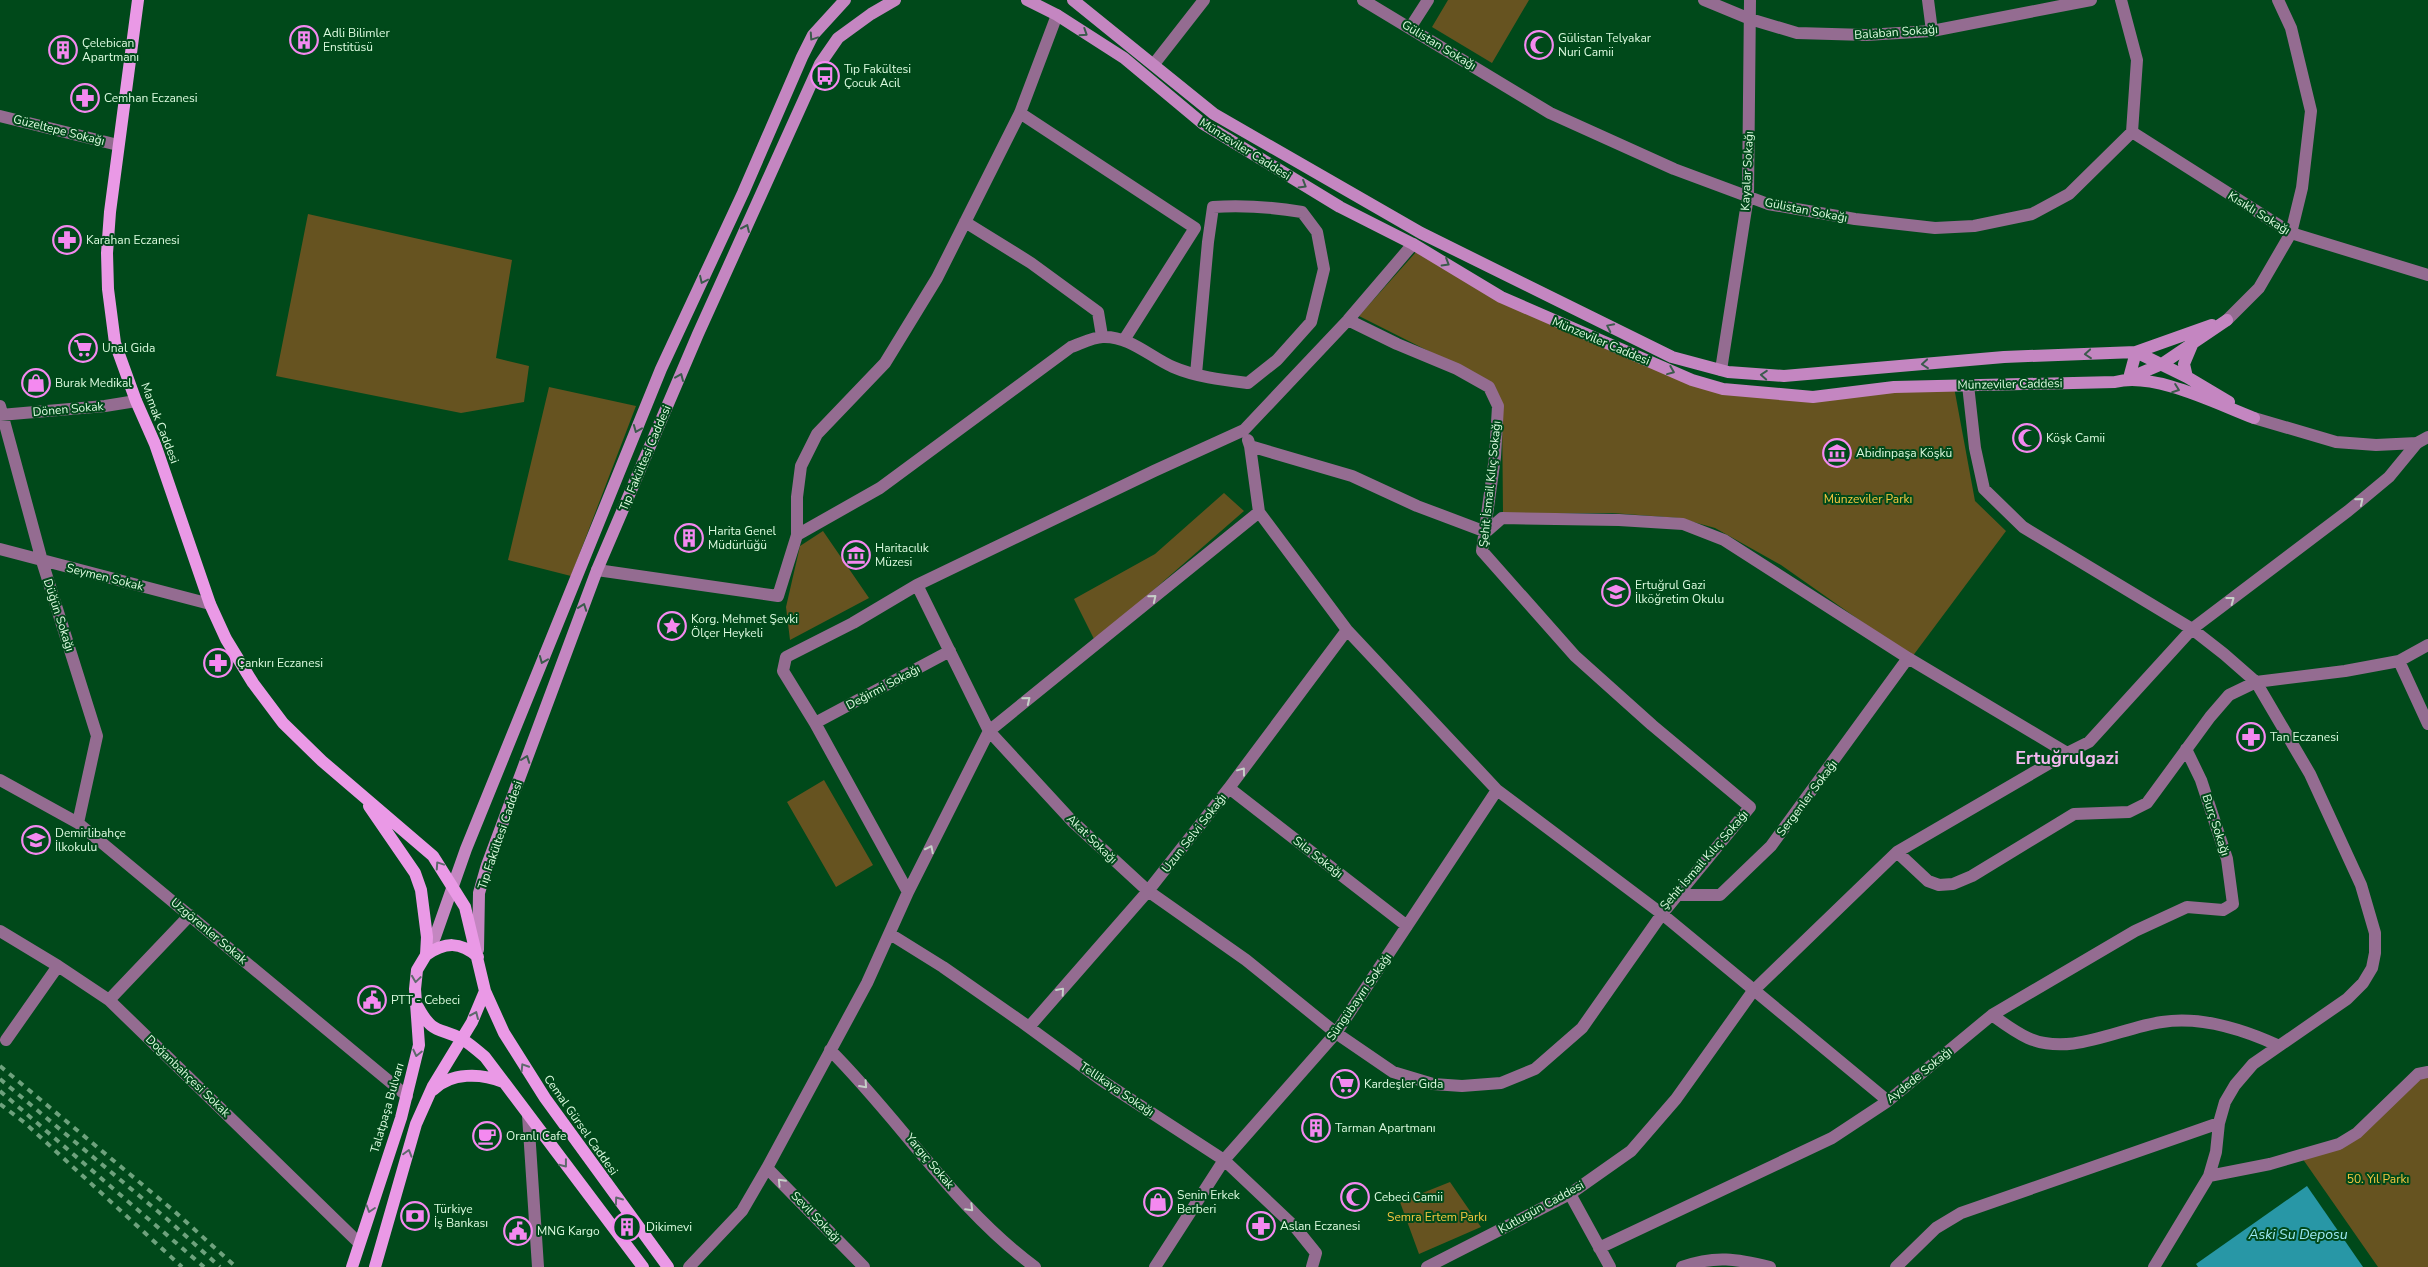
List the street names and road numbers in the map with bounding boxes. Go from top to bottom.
street label: Gülistan Sokağı [1399,16,1479,74]
street label: Balaban Sokağı [1854,21,1938,43]
street label: Güzeltepe Sokağı [12,111,106,149]
street label: Münzeviler Caddesi [1196,114,1294,184]
street label: Kayalar Sokağı [1737,131,1757,211]
street label: Kısıklı Sokağı [2225,188,2293,238]
street label: Gülistan Sokağı [1763,194,1849,226]
street label: Münzeviler Caddesi [1550,313,1652,369]
street label: Münzeviler Caddesi [1957,375,2063,393]
street label: Mamak Caddesi [137,380,183,466]
street label: Dönen Sokak [32,398,105,420]
street label: Tıp Fakültesi Caddesi [615,403,675,513]
street label: Şehit İsmail Kılıç Sokağı [1475,420,1505,548]
street label: Seymen Sokak [65,560,146,595]
street label: Düğün Sokağı [40,577,78,653]
street label: Değirmi Sokağı [843,661,923,713]
street label: Sergenler Sokağı [1773,757,1841,839]
street label: Tıp Fakültesi Caddesi [474,779,526,891]
street label: Uzun Selvi Sokağı [1158,790,1230,876]
street label: Burç Sokağı [2199,792,2233,858]
street label: Şehit İsmail Kılıç Sokağı [1656,807,1752,913]
street label: Akat Sokağı [1063,811,1121,867]
street label: Sıla Sokağı [1290,832,1346,882]
street label: Uzgörenler Sokak [168,894,251,968]
street label: Süngübayırı Sokağı [1323,950,1395,1044]
street label: Doğanbahçesi Sokak [142,1031,234,1121]
street label: Aydede Sokağı [1883,1043,1955,1107]
street label: Tellikaya Sokağı [1077,1058,1157,1120]
street label: Talatpaşa Bulvarı [366,1061,408,1155]
street label: Cemal Gürsel Caddesi [540,1072,622,1178]
street label: Yargıç Sokak [901,1129,959,1193]
street label: Kutlugün Caddesi [1495,1177,1587,1237]
street label: Sevil Sokağı [788,1188,844,1246]

